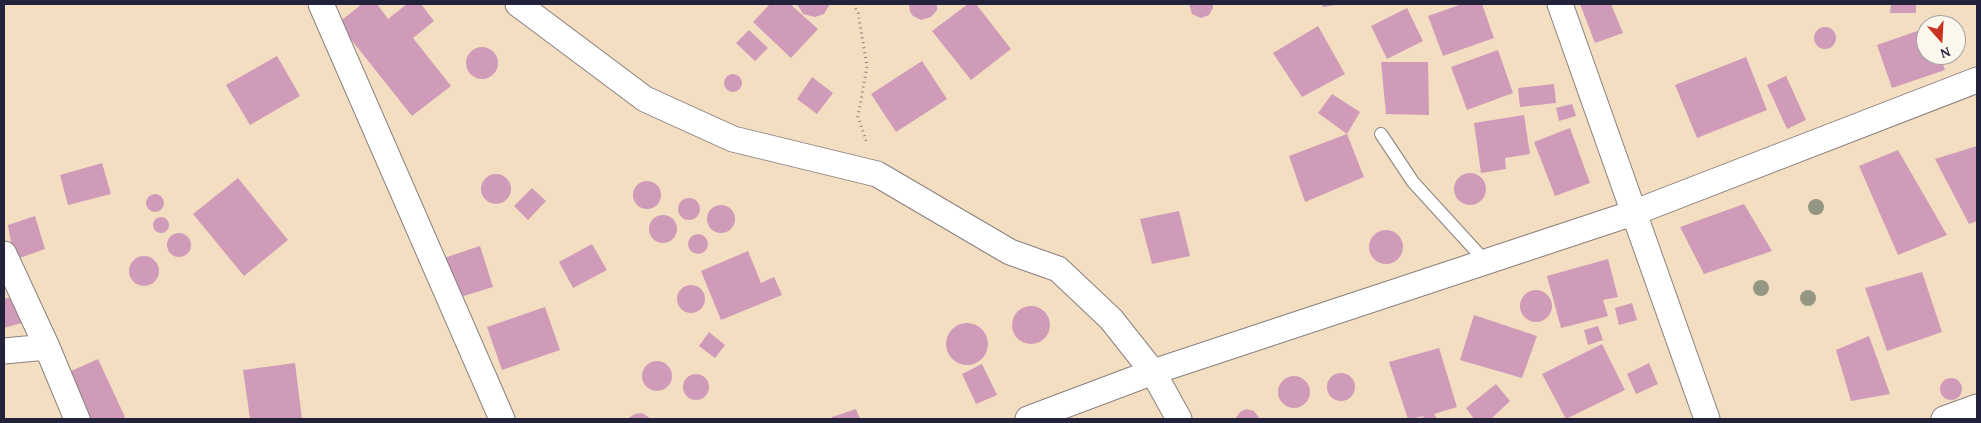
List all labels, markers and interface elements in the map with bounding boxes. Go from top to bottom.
north arrow [1916,15,1966,65]
text: N [1938,42,1953,64]

